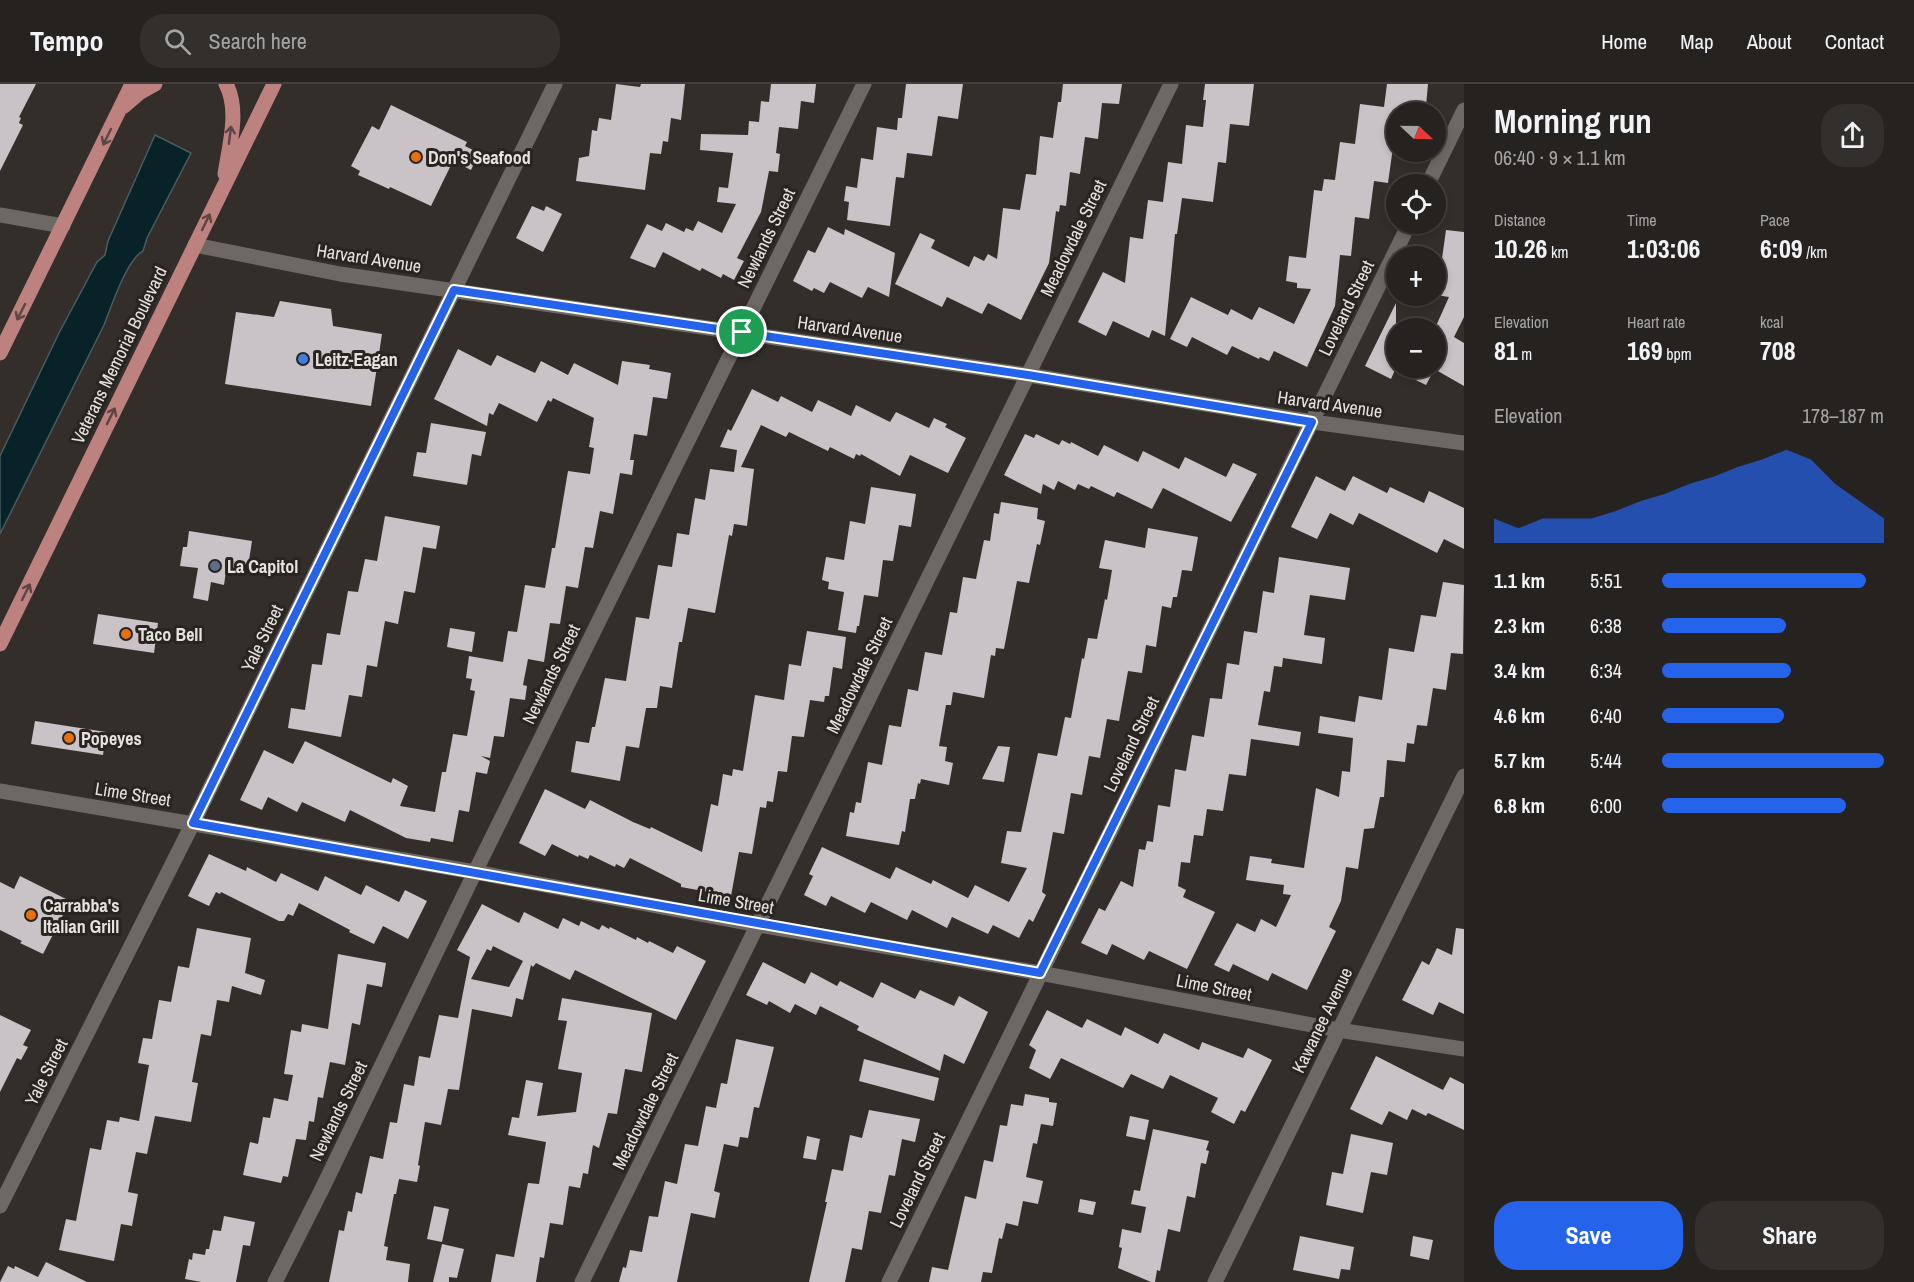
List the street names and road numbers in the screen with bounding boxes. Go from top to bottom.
street label: Meadowdale Street [1034,175,1112,301]
street label: Newlands Street [731,184,801,292]
street label: Harvard Avenue [315,237,423,279]
street label: Loveland Street [1312,256,1380,360]
street label: Veterans Memorial Boulevard [65,262,173,448]
street label: Harvard Avenue [796,309,904,349]
street label: Harvard Avenue [1276,384,1384,424]
street label: Yale Street [235,600,289,676]
street label: Meadowdale Street [820,612,898,738]
street label: Newlands Street [516,620,586,728]
street label: Loveland Street [1097,692,1165,796]
street label: Lime Street [93,776,173,812]
street label: Lime Street [696,882,776,920]
street label: Kawanee Avenue [1286,963,1358,1077]
street label: Lime Street [1174,967,1254,1007]
street label: Yale Street [19,1034,73,1110]
street label: Meadowdale Street [606,1048,684,1174]
street label: Newlands Street [303,1057,373,1165]
street label: Loveland Street [883,1128,951,1232]

